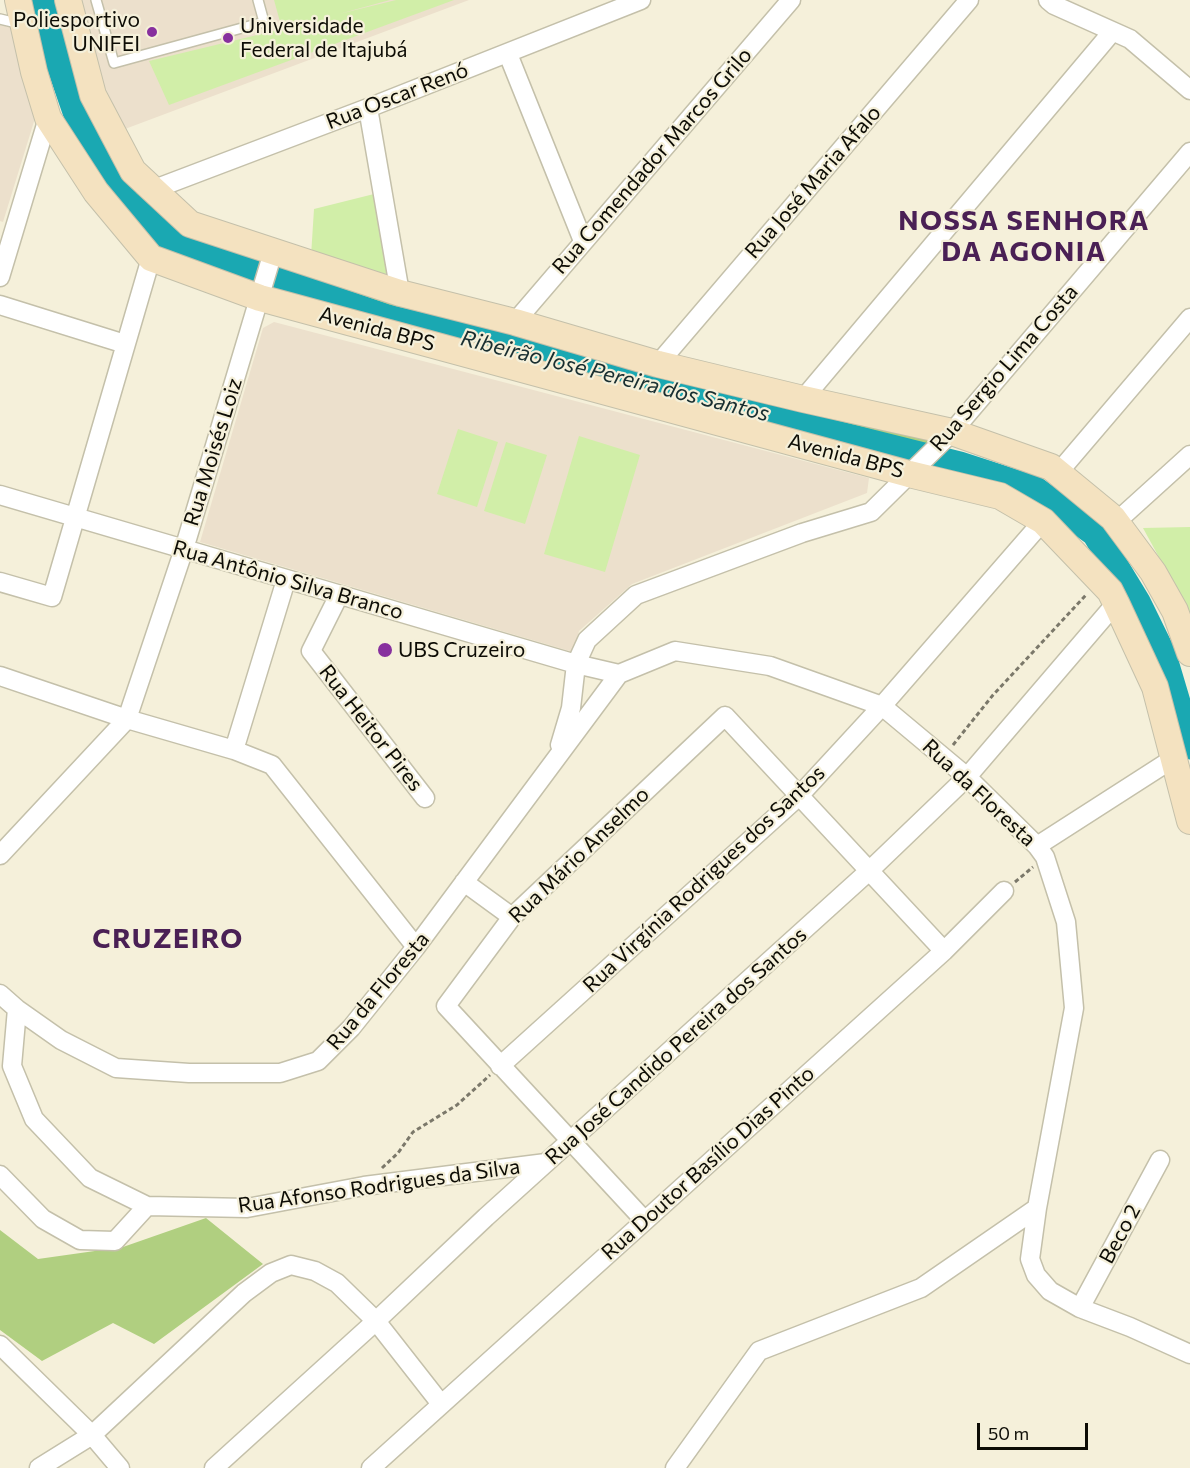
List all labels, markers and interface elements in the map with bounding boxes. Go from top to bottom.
place label: Poliesportivo UNIFEI [13,7,140,57]
place label: Universidade Federal de Itajubá [240,13,407,63]
marker: Poliesportivo UNIFEI [145,25,159,39]
marker: Universidade Federal de Itajubá [221,31,235,45]
street label: Rua Comendador Marcos Grilo [547,43,757,279]
street label: Rua Oscar Renó [322,57,472,135]
street label: Rua José Maria Afalo [740,100,886,264]
district label: NOSSA SENHORA DA AGONIA [898,205,1150,268]
street label: Rua Sergio Lima Costa [925,280,1083,456]
street label: Avenida BPS [316,301,438,357]
water label: Ribeirão José Pereira dos Santos [458,325,772,427]
street label: Rua Moisés Loiz [179,375,247,529]
street label: Avenida BPS [785,428,907,484]
street label: Rua Antônio Silva Branco [170,535,406,625]
place label: UBS Cruzeiro [398,637,525,663]
marker: UBS Cruzeiro [376,641,394,659]
street label: Rua Heitor Pires [314,660,428,796]
street label: Rua da Floresta [917,734,1041,852]
street label: Rua Virgínia Rodrigues dos Santos [578,760,830,998]
street label: Rua Mário Anselmo [504,782,654,928]
street label: Rua José Candido Pereira dos Santos [540,922,812,1170]
district label: CRUZEIRO [92,923,244,955]
street label: Rua da Floresta [321,927,435,1055]
street label: Rua Doutor Basílio Dias Pinto [596,1061,820,1265]
street label: Rua Afonso Rodrigues da Silva [236,1154,522,1218]
street label: Beco 2 [1094,1200,1146,1268]
scale bar [980,1411,1091,1449]
text: 50 m [988,1422,1029,1444]

